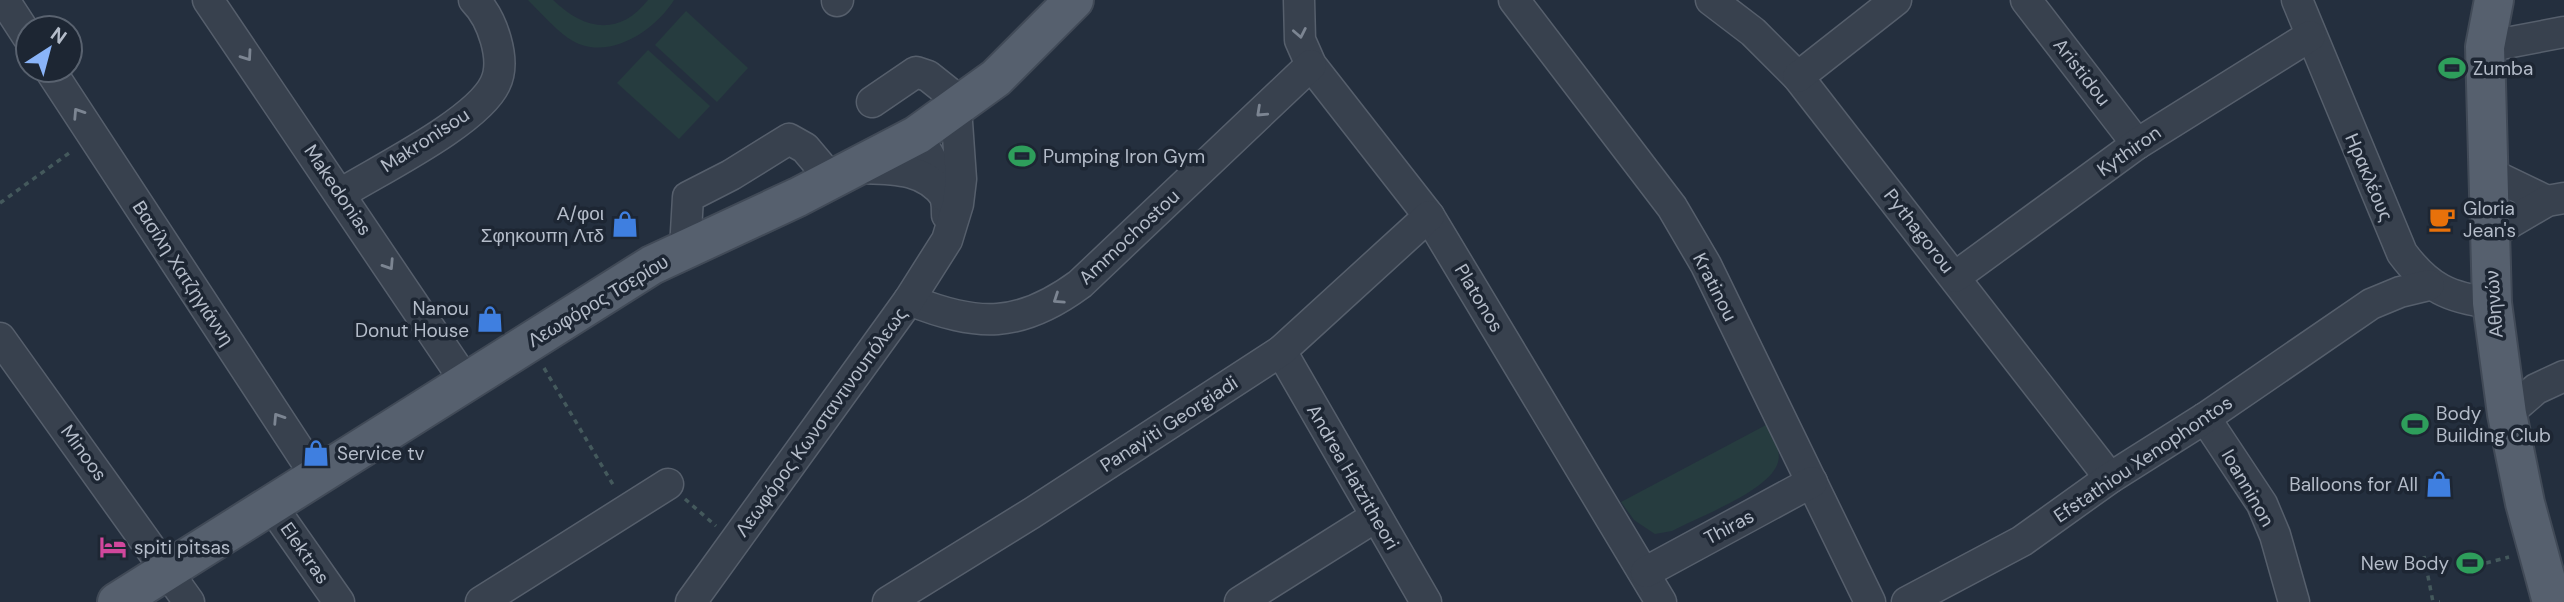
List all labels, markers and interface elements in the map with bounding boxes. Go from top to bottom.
north arrow [14,14,84,84]
text: N [46,21,72,50]
one-way arrow [1291,27,1306,39]
street label: Aristidou [2048,33,2116,111]
one-way arrow [239,48,251,61]
sports icon: Zumba [2437,53,2467,83]
place label: Zumba [2473,56,2533,81]
street label: Makronisou [376,102,474,178]
one-way arrow [1256,103,1269,116]
one-way arrow [74,108,87,121]
street label: Kythiron [2092,120,2166,182]
street label: Ηρακλέους [2339,129,2399,225]
street label: Makedonias [298,140,378,240]
sports icon: Pumping Iron Gym [1007,141,1037,171]
place label: Pumping Iron Gym [1043,144,1205,169]
street label: Ammochostou [1073,184,1185,290]
street label: Pythagorou [1878,184,1960,278]
street label: Βασίλη Χατζηγιάννη [127,196,239,350]
place label: Gloria Jean's [2463,196,2516,243]
place label: Α/φοι Σφηκουπη Λτδ [481,201,604,248]
cafe icon: Gloria Jean's [2427,204,2457,234]
shop icon: Α/φοι Σφηκουπη Λτδ [610,209,640,239]
street label: Λεωφόρος Τσερίου [523,249,673,353]
street label: Kratinou [1687,249,1743,325]
one-way arrow [380,257,393,270]
street label: Platonos [1449,259,1509,337]
street label: Αθηνών [2479,269,2509,339]
one-way arrow [1053,291,1066,303]
place label: Nanou Donut House [355,296,469,343]
street label: Λεωφόρος Κωνσταντινουπόλεως [729,302,913,542]
shop icon: Nanou Donut House [475,304,505,334]
street label: Panayiti Georgiadi [1095,370,1243,478]
street label: Efstathiou Xenophontos [2049,390,2237,528]
street label: Andrea Hatzitheori [1301,400,1405,554]
place label: Body Building Club [2436,401,2551,448]
sports icon: Body Building Club [2400,409,2430,439]
one-way arrow [274,413,287,426]
street label: Minoos [55,420,113,486]
shop icon: Service tv [301,438,331,468]
place label: Service tv [337,441,425,466]
street label: Ioanninon [2216,445,2280,531]
shop icon: Balloons for All [2424,469,2454,499]
place label: Balloons for All [2289,472,2418,497]
street label: Thiras [1700,504,1758,550]
street label: Elektras [275,517,335,589]
hotel icon: spiti pitsas [98,532,128,562]
place label: spiti pitsas [134,535,230,560]
sports icon: New Body [2455,548,2485,578]
place label: New Body [2361,551,2449,576]

